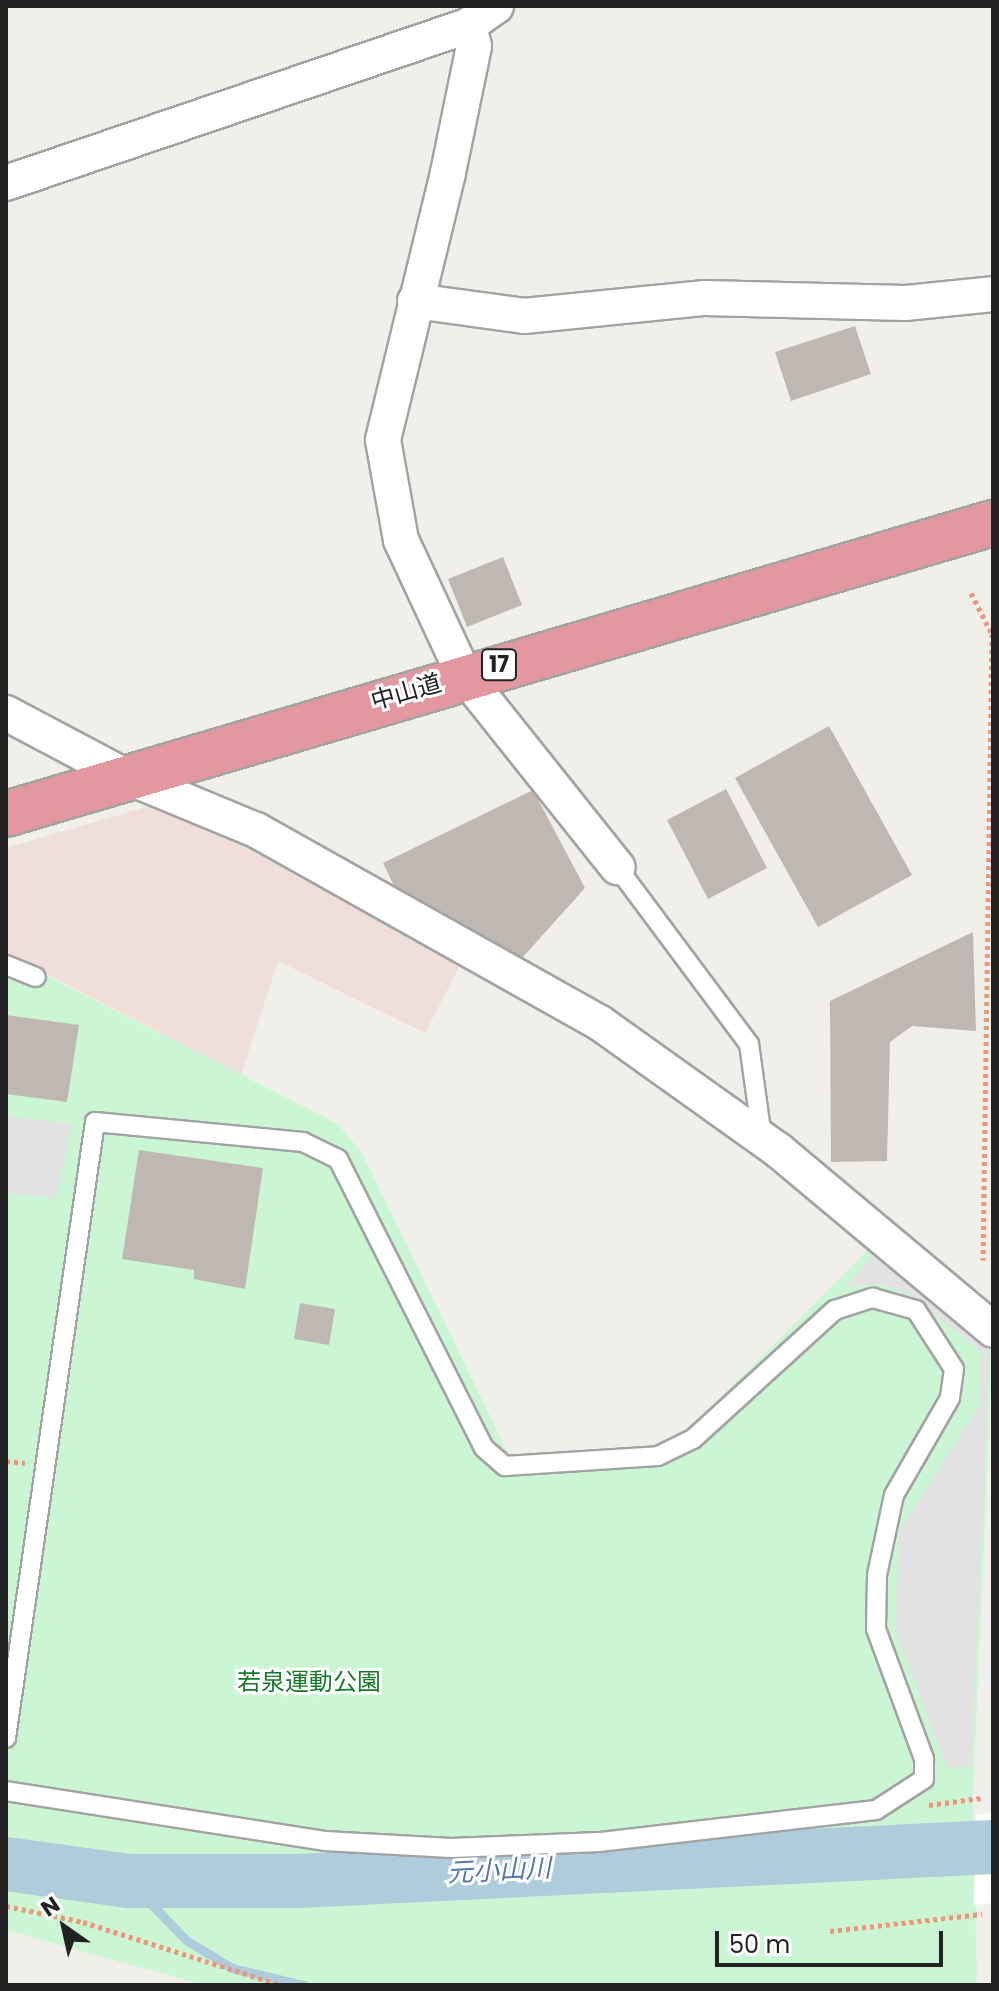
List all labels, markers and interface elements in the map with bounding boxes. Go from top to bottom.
road number: 17 [479,647,519,683]
street label: 中山道 [367,668,445,716]
park label: 若泉運動公園 [237,1668,381,1696]
water label: 元小山川 [446,1853,552,1889]
north arrow [24,1887,104,1967]
text: N [35,1889,66,1924]
scale bar [719,1915,947,1965]
text: 50 m [729,1928,790,1961]

